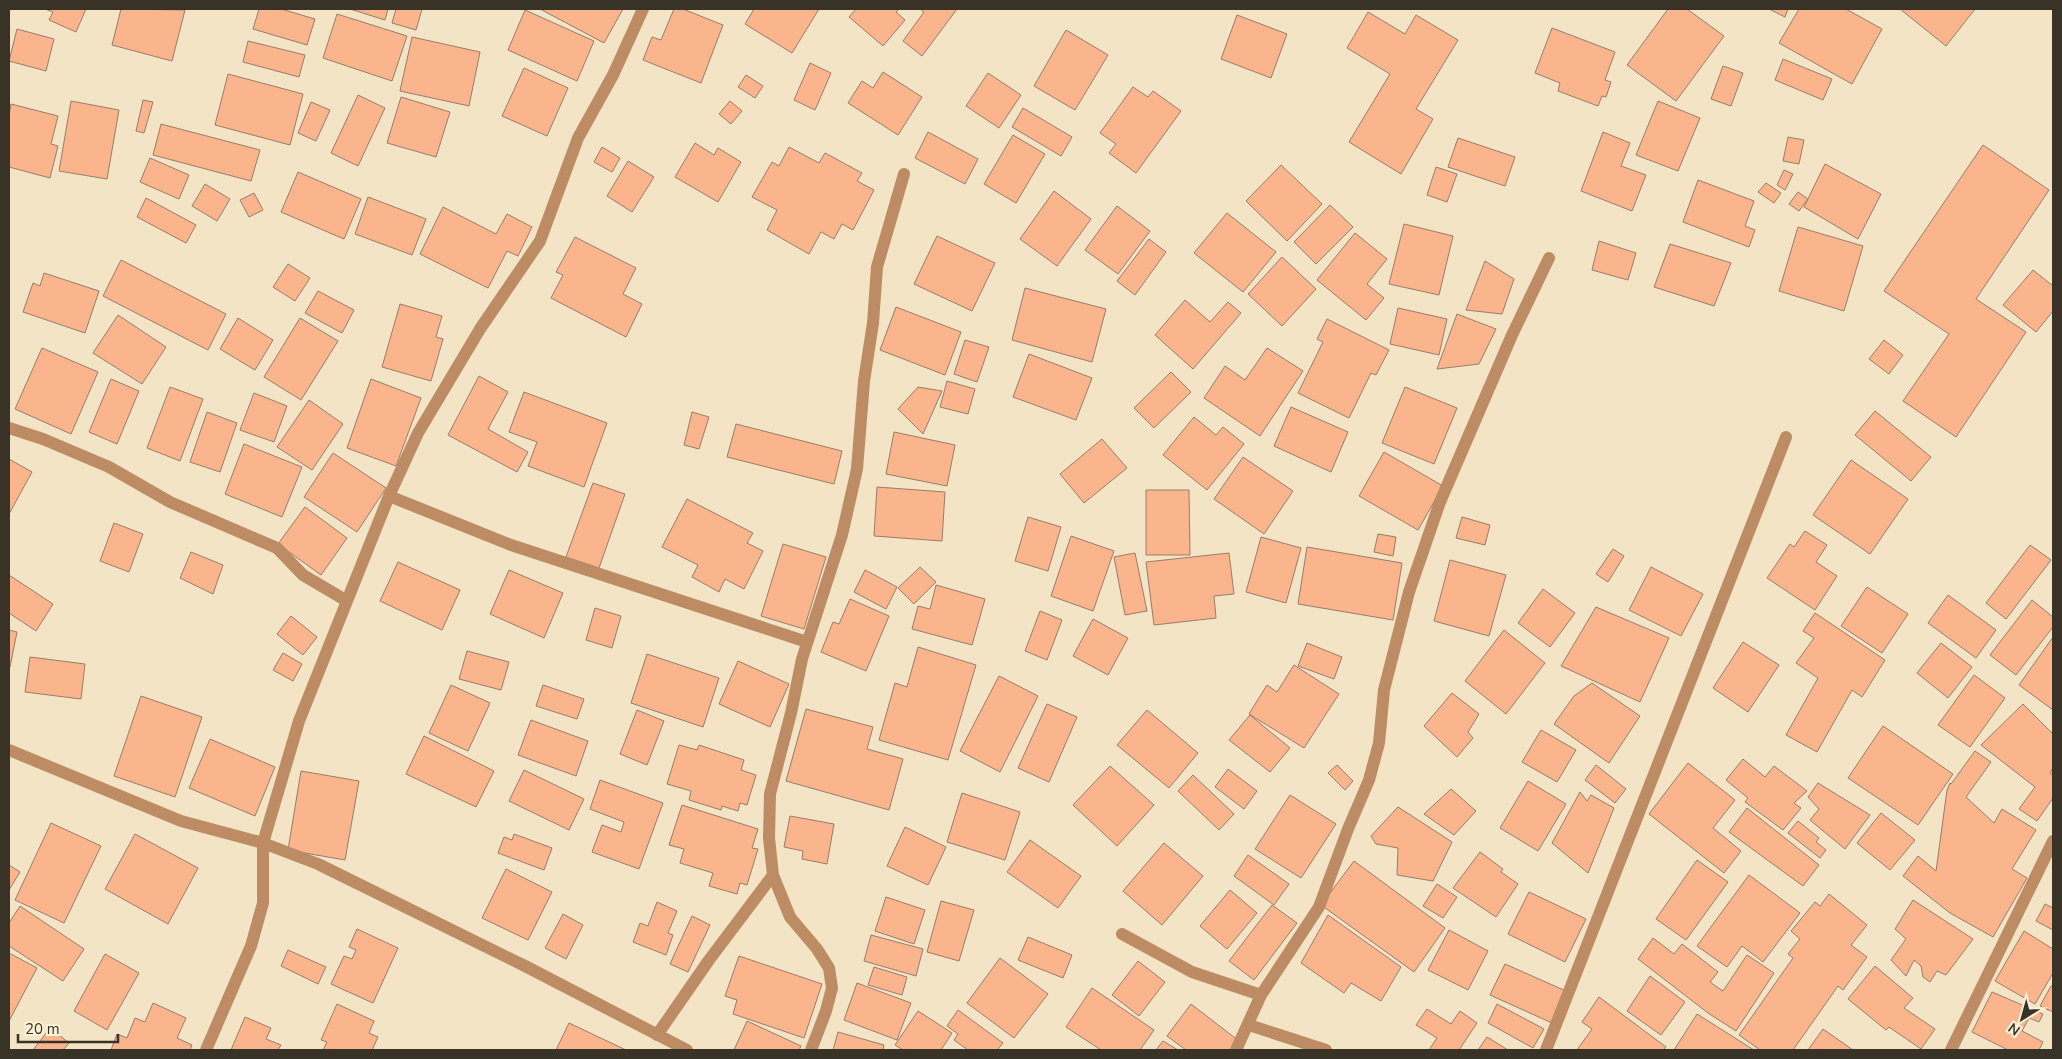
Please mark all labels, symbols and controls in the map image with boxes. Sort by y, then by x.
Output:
north arrow [1997,994,2047,1044]
scale bar [18,1012,118,1044]
text: N [2005,1018,2024,1040]
text: 20 m [25,1019,60,1039]

